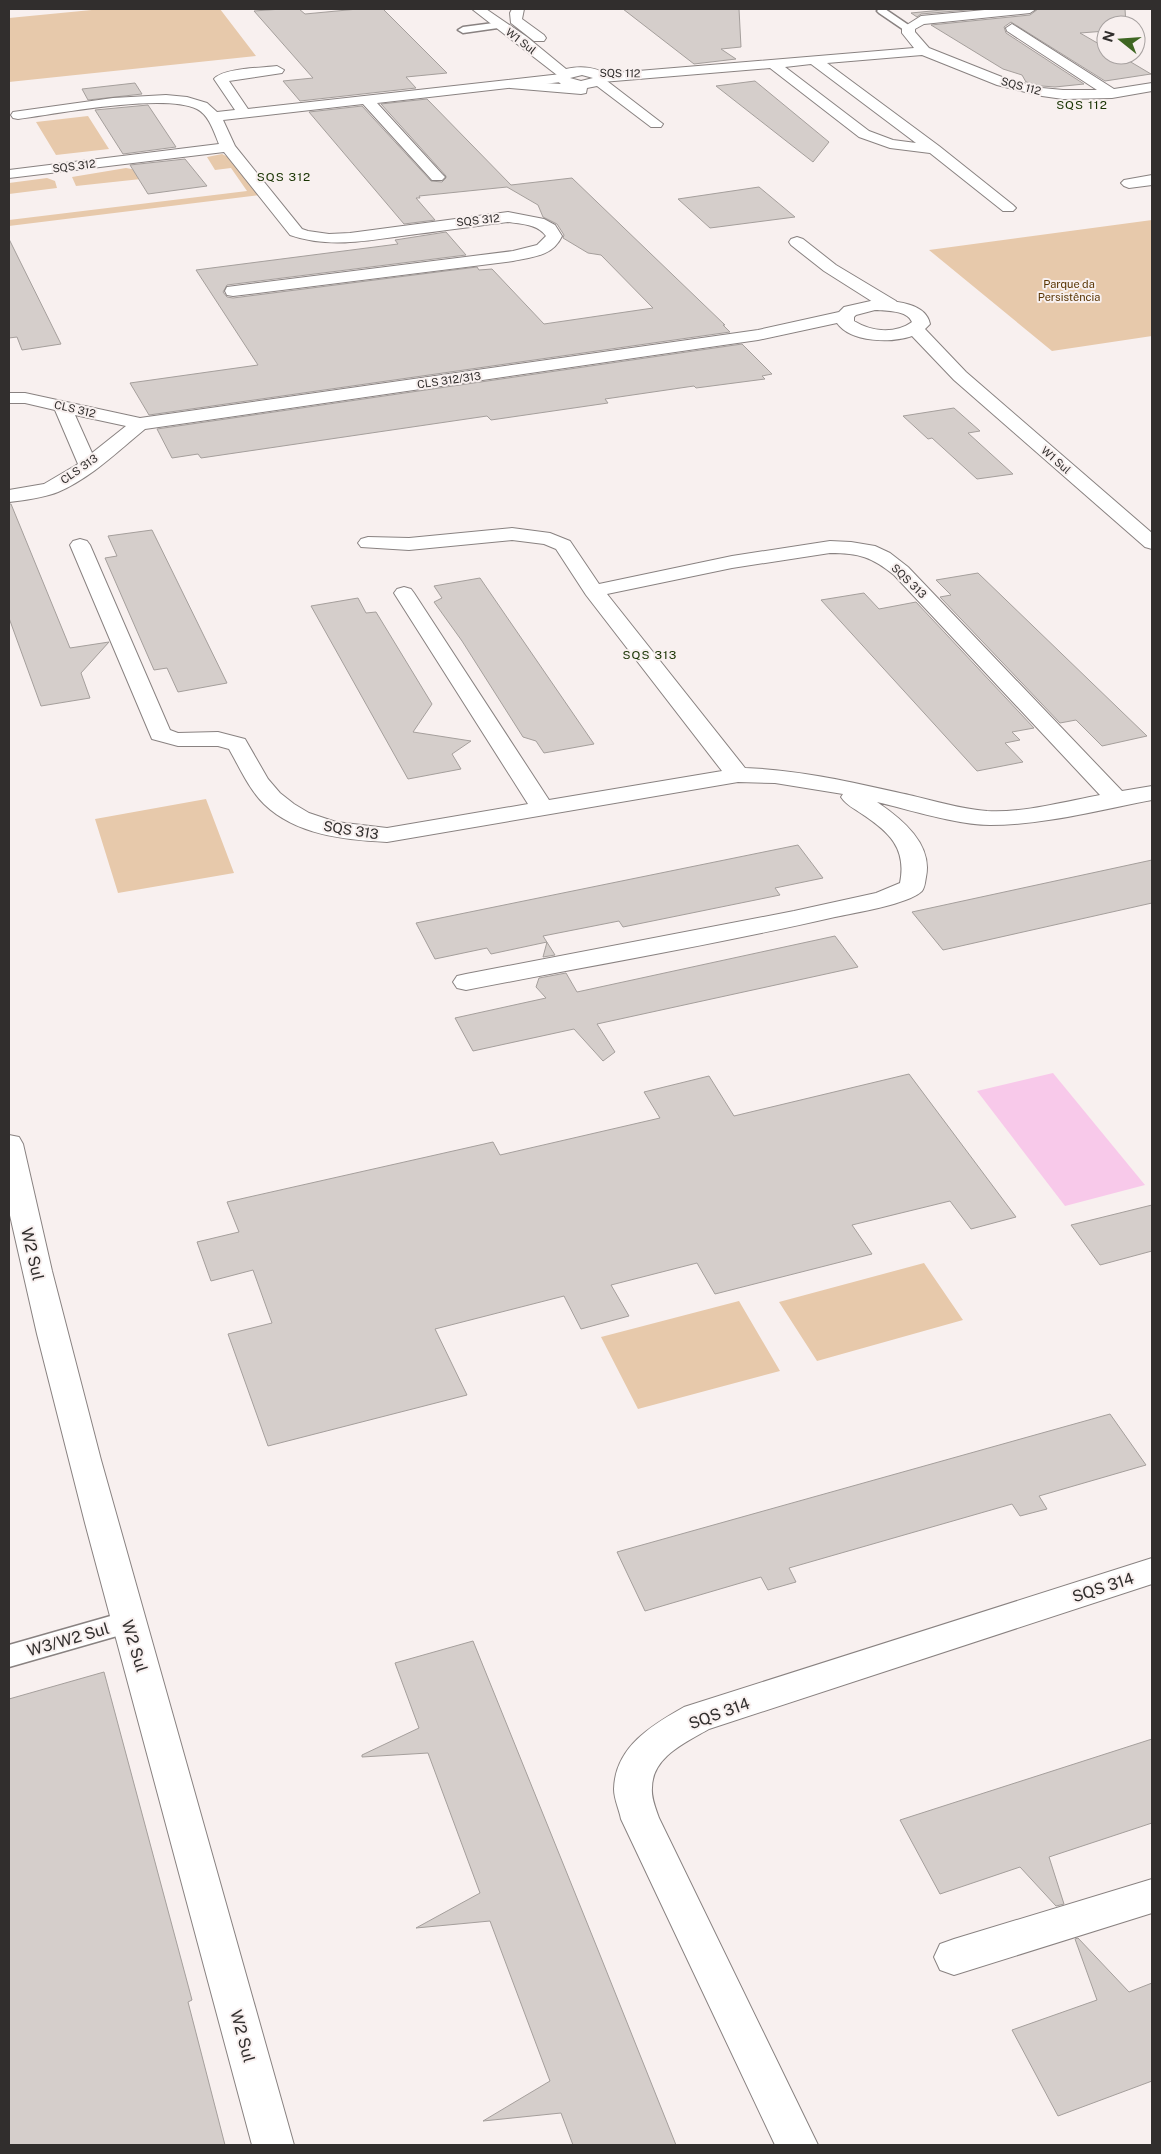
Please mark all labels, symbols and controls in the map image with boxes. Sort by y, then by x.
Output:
north arrow [1096,15,1146,65]
street label: W1 Sul [504,26,538,56]
text: N [1099,29,1118,44]
street label: SQS 112 [599,67,641,79]
street label: SQS 112 [1000,75,1043,97]
district label: SQS 112 [1056,98,1108,112]
street label: SQS 312 [52,157,97,175]
district label: SQS 312 [257,170,311,184]
street label: SQS 312 [456,212,501,228]
park label: Parque da Persistência [1038,278,1100,303]
street label: CLS 312/313 [416,370,482,390]
street label: CLS 312 [53,398,97,420]
street label: W1 Sul [1039,444,1073,476]
street label: CLS 313 [58,452,100,486]
street label: SQS 313 [889,561,929,601]
district label: SQS 313 [623,648,677,662]
street label: SQS 313 [322,818,380,842]
street label: W2 Sul [17,1226,48,1283]
street label: SQS 314 [1070,1569,1136,1606]
street label: W2 Sul [118,1618,151,1675]
street label: W3/W2 Sul [25,1619,112,1660]
street label: SQS 314 [686,1694,752,1733]
street label: W2 Sul [226,2008,259,2065]

